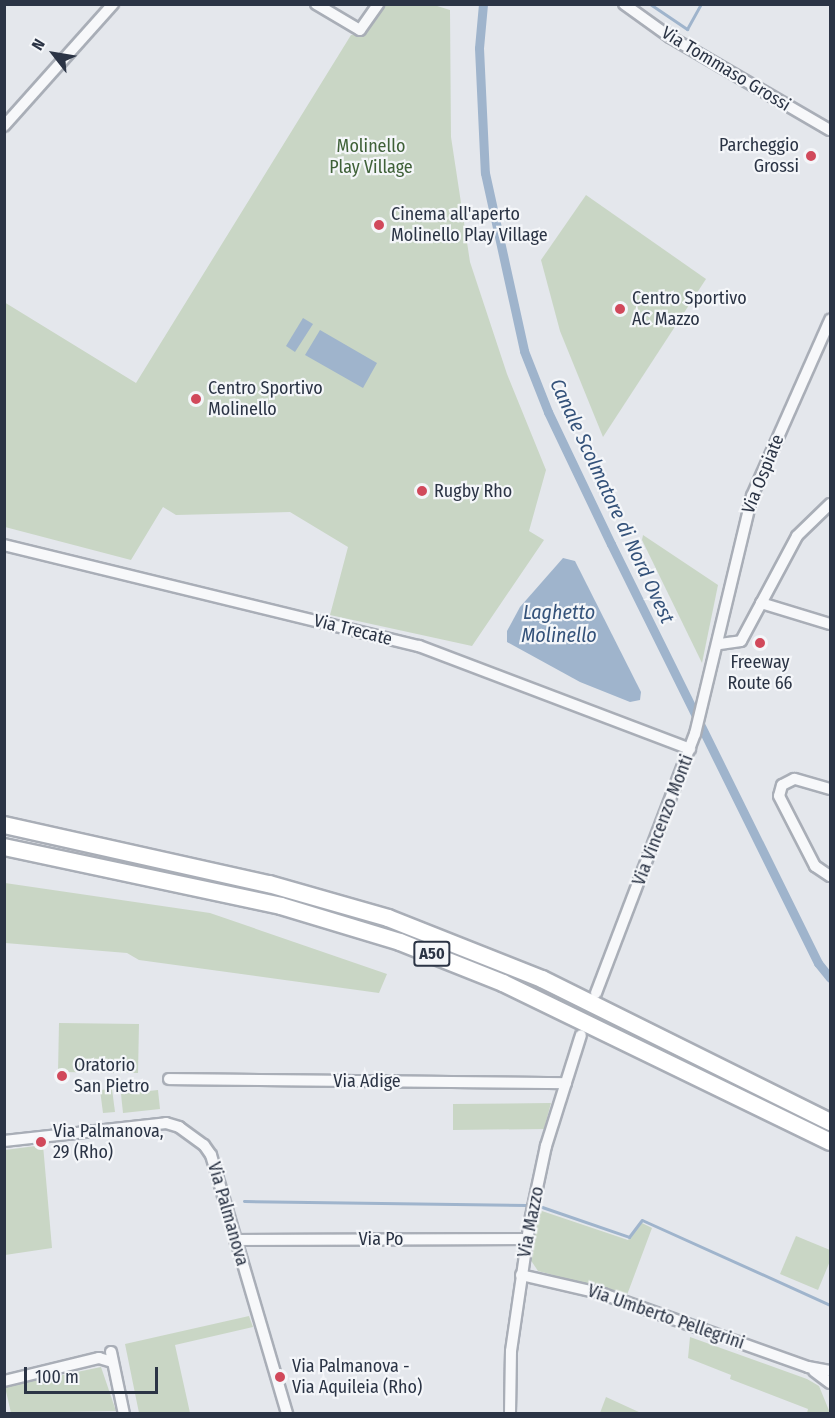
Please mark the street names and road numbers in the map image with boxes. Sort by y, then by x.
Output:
street label: Via Tommaso Grossi [658,22,794,116]
street label: Via Ospiate [737,431,789,517]
street label: Via Trecate [312,610,394,650]
street label: Via Vincenzo Monti [628,751,698,889]
road number: A50 [412,941,452,967]
street label: Via Adige [333,1070,401,1092]
street label: Via Palmanova [203,1160,253,1268]
street label: Via Mazzo [514,1185,548,1259]
street label: Via Po [358,1228,404,1250]
street label: Via Umberto Pellegrini [585,1280,747,1354]

